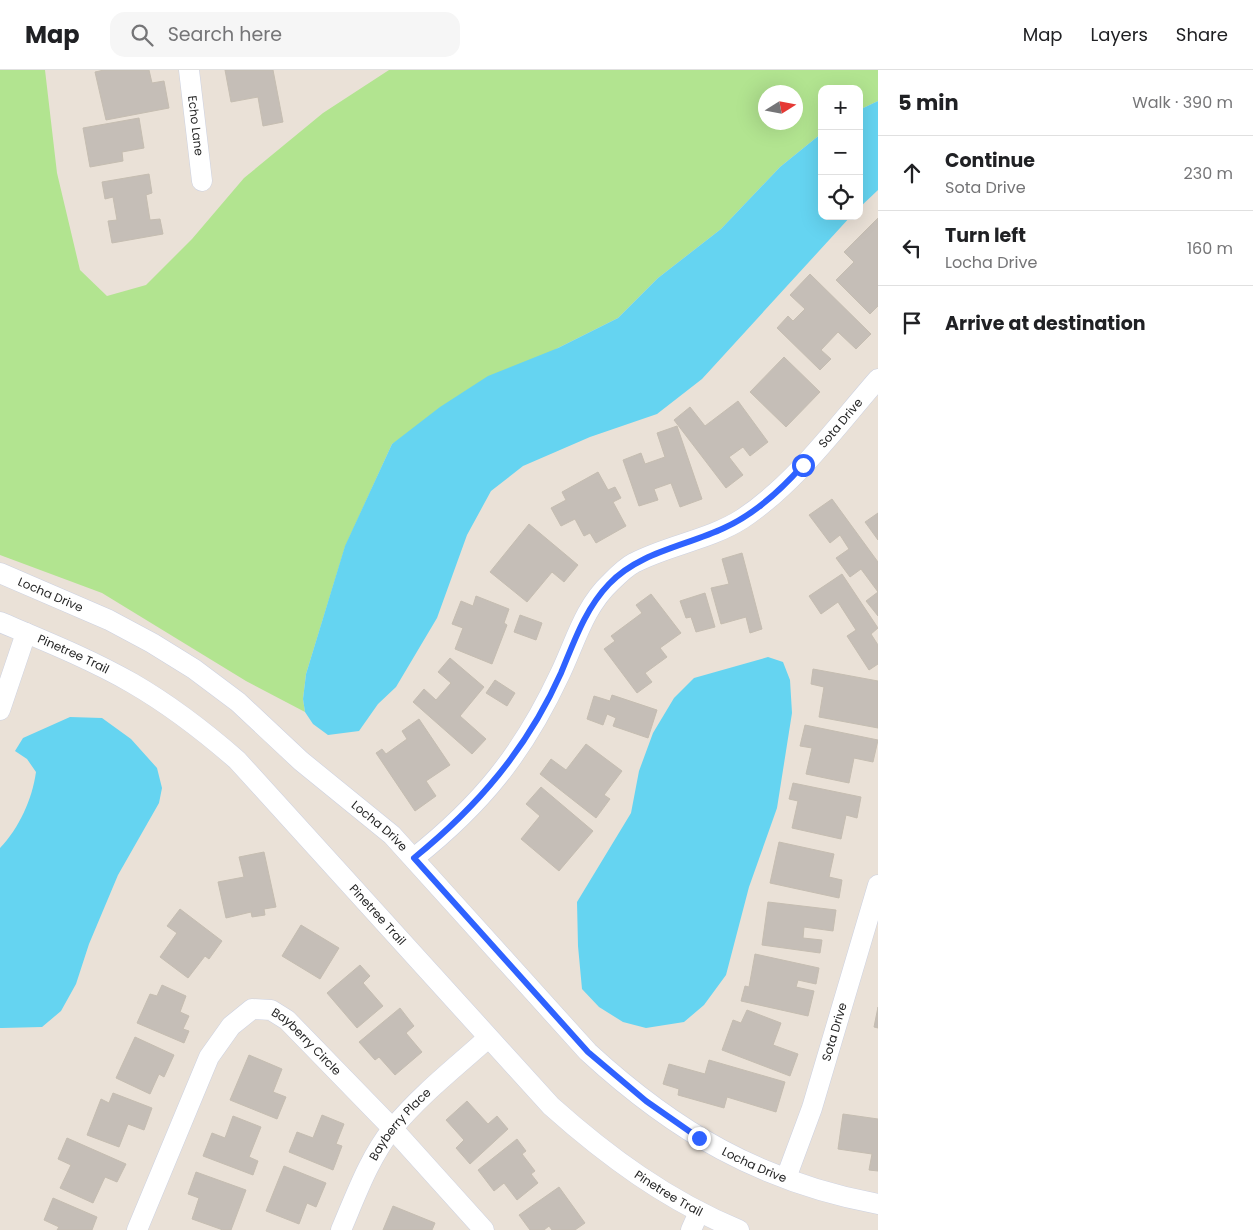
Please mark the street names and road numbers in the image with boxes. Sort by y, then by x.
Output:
street label: Echo Lane [184,95,208,157]
street label: Sota Drive [814,394,866,451]
street label: Locha Drive [16,573,86,616]
street label: Pinetree Trail [35,630,112,677]
street label: Locha Drive [348,796,412,855]
street label: Pinetree Trail [346,880,410,949]
street label: Sota Drive [817,1000,851,1063]
street label: Bayberry Circle [268,1003,345,1079]
street label: Bayberry Place [365,1084,434,1163]
street label: Locha Drive [719,1142,789,1186]
street label: Pinetree Trail [631,1166,706,1220]

